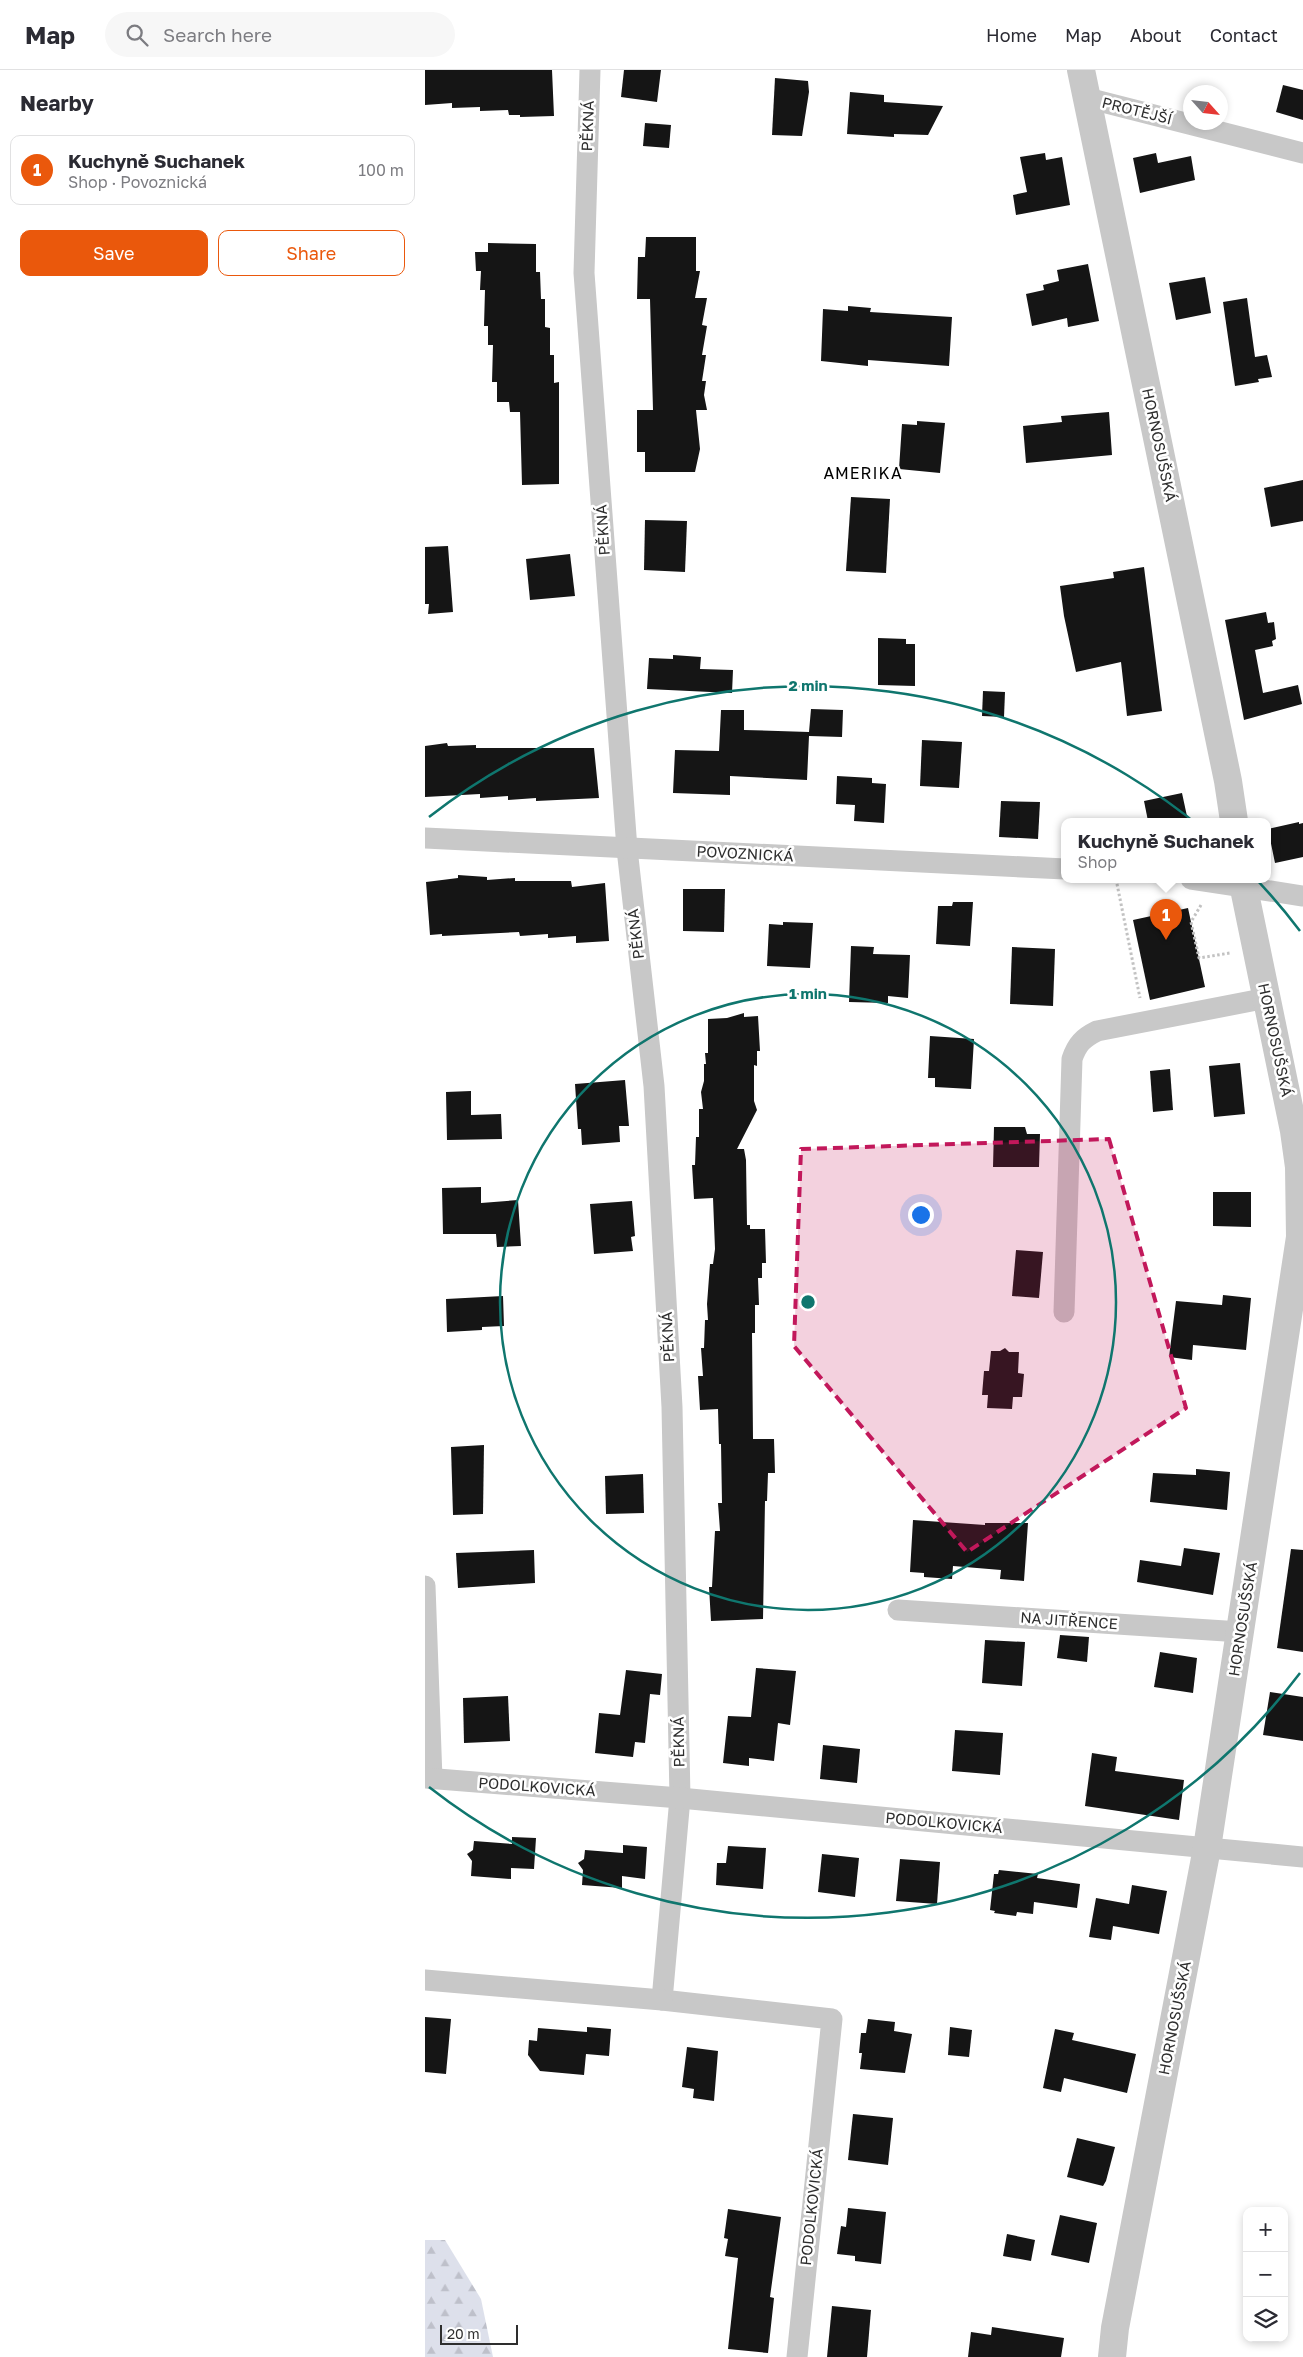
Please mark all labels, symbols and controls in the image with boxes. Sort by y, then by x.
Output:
search box [105,12,455,57]
text: Map [25,20,75,49]
icon: search [123,21,151,49]
text: Search here [163,23,272,46]
text: Home [986,24,1037,46]
text: Map [1065,24,1102,46]
text: About [1130,24,1182,46]
text: Contact [1210,24,1278,46]
north arrow [1183,85,1228,130]
text: Nearby [20,90,94,116]
street label: PROTĚJŠÍ [1100,93,1176,128]
street label: PĚKNÁ [577,100,597,152]
text: Kuchyně Suchanek [68,149,245,172]
text: 1 [33,160,41,180]
text: 100 m [358,160,404,180]
text: Shop · Povoznická [68,172,207,192]
button: Save [20,230,208,276]
button: Share [218,230,405,276]
street label: HORNOSUŠSKÁ [1139,386,1181,503]
district label: AMERIKA [823,463,903,483]
street label: PĚKNÁ [591,504,613,556]
text: 2 min [788,676,828,694]
popup [1061,818,1271,883]
text: Kuchyně Suchanek [1078,829,1254,852]
street label: POVOZNICKÁ [696,841,794,865]
text: Shop [1078,852,1117,872]
pin: 1 [1150,899,1182,940]
street label: PĚKNÁ [623,908,647,960]
street label: HORNOSUŠSKÁ [1255,981,1297,1098]
text: 1 min [789,984,827,1002]
your location [908,1202,934,1228]
centre of rings [799,1293,817,1311]
street label: PĚKNÁ [657,1311,677,1363]
street label: HORNOSUŠSKÁ [1224,1560,1260,1677]
street label: NA JITŘENCE [1020,1608,1118,1632]
street label: PĚKNÁ [669,1716,687,1768]
street label: PODOLKOVICKÁ [478,1773,596,1799]
street label: PODOLKOVICKÁ [885,1808,1003,1836]
street label: HORNOSUŠSKÁ [1154,1959,1194,2076]
street label: PODOLKOVICKÁ [796,2147,826,2266]
map controls [1243,2207,1288,2342]
button: + [1243,2207,1288,2252]
button: − [1243,2252,1288,2297]
button: layers [1243,2297,1288,2342]
scale bar [440,2322,517,2345]
text: 20 m [447,2325,480,2342]

